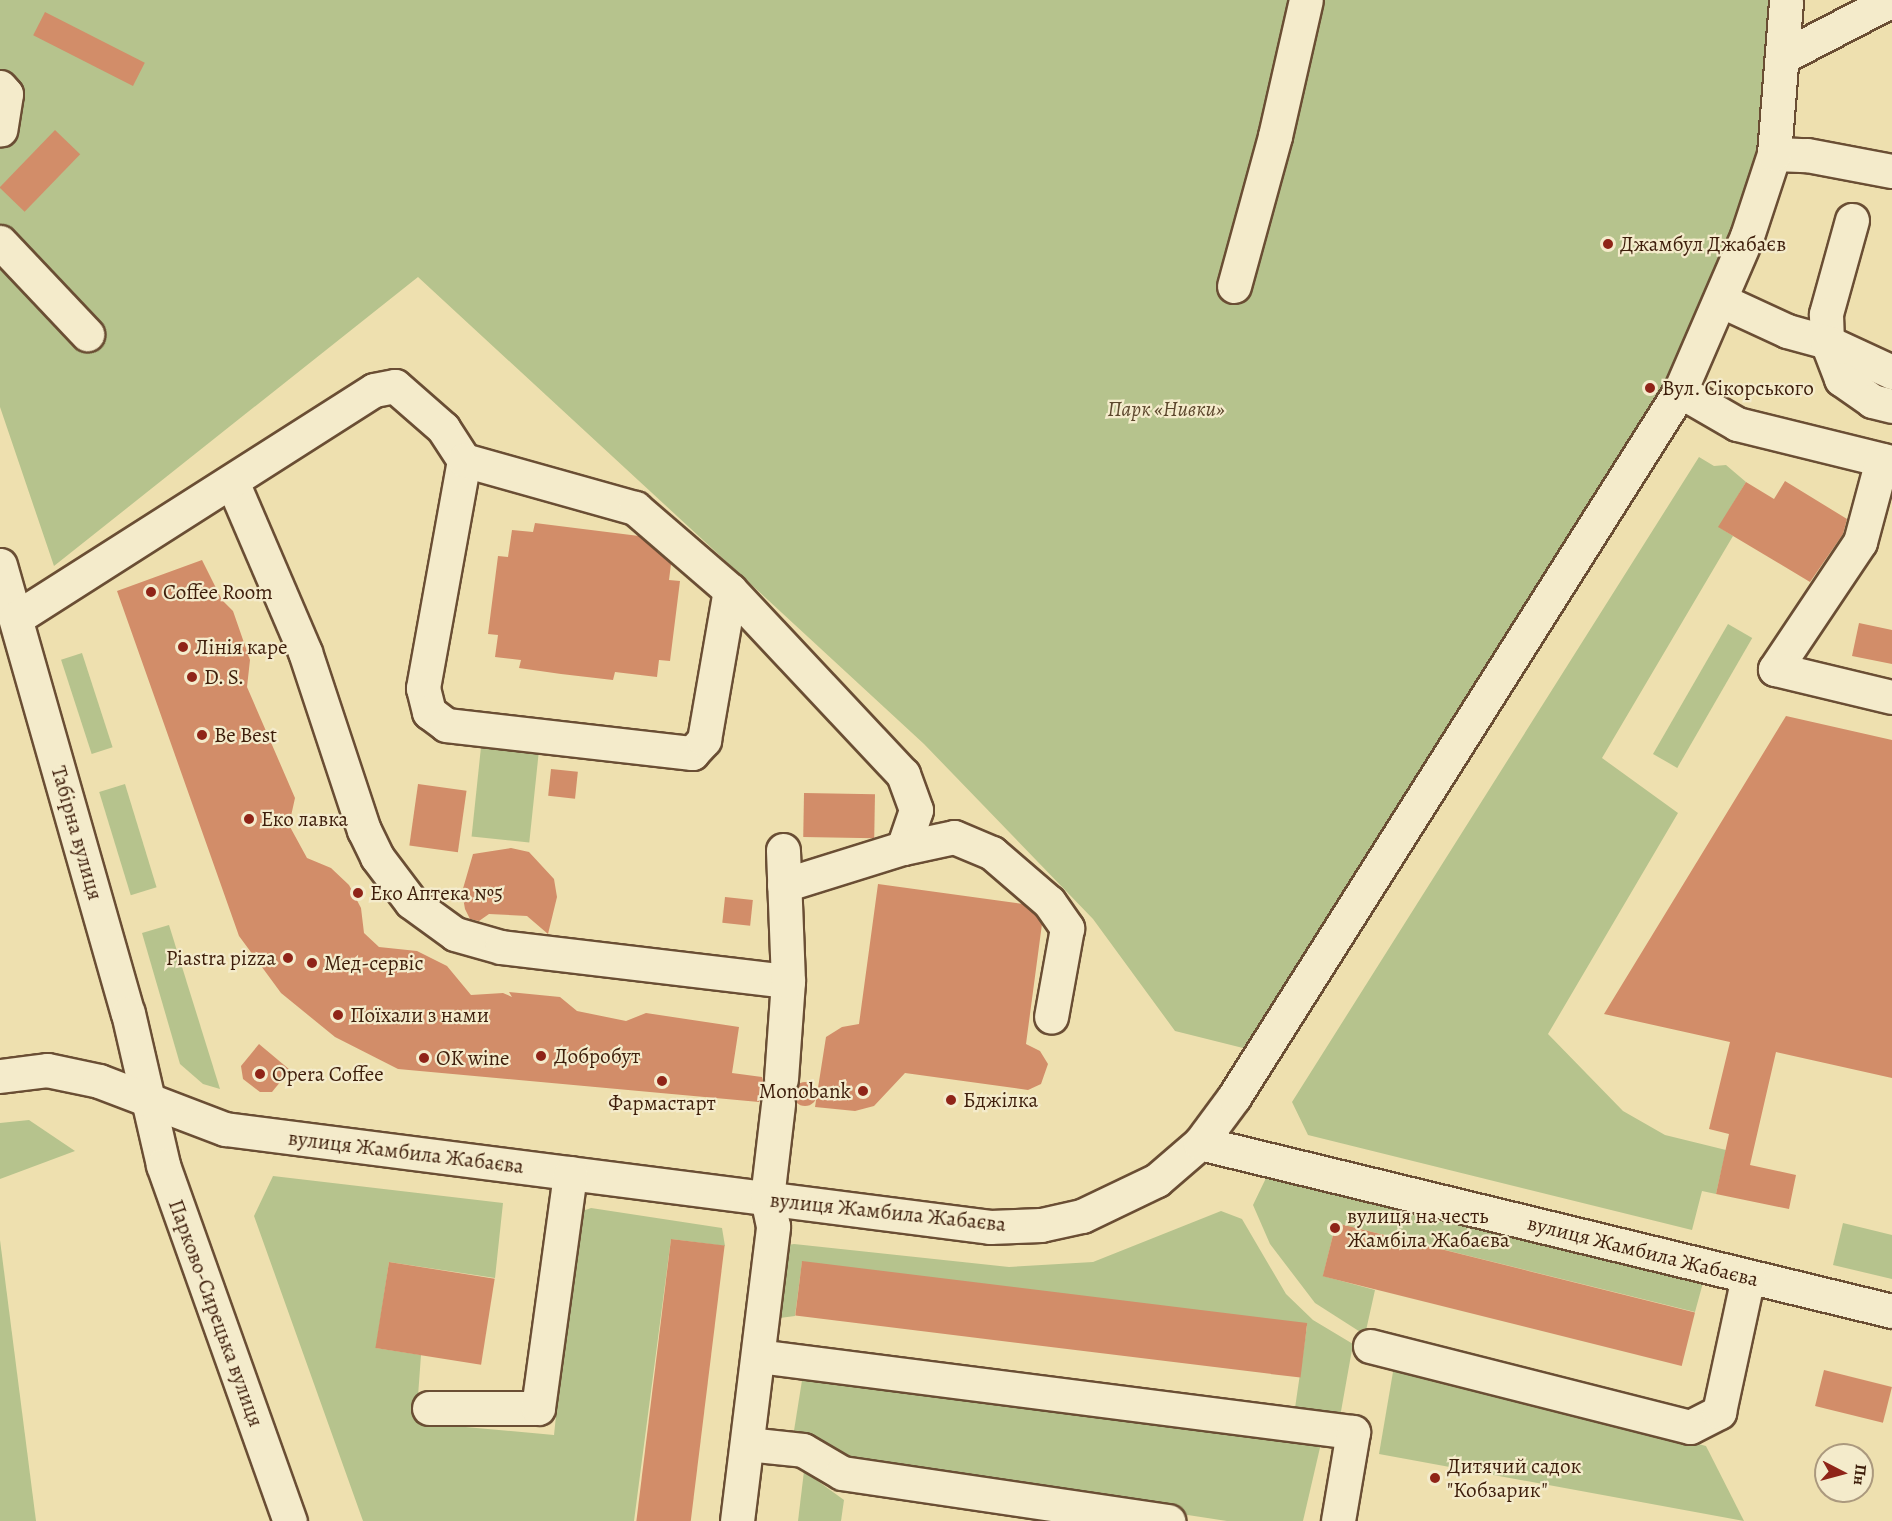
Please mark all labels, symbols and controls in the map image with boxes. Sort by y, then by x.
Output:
place label: Джамбул Джабаєв [1620,231,1786,257]
marker: Джамбул Джабаєв [1601,237,1615,251]
place label: Вул. Сікорського [1662,375,1814,401]
marker: Вул. Сікорського [1643,381,1657,395]
park label: Парк «Нивки» [1107,396,1225,422]
place label: Coffee Room [163,579,273,605]
marker: Coffee Room [144,585,158,599]
place label: Лінія каре [195,634,288,660]
marker: Лінія каре [176,640,190,654]
place label: D. S. [204,664,245,690]
marker: D. S. [185,670,199,684]
place label: Be Best [214,722,277,748]
marker: Be Best [195,728,209,742]
street label: Табірна вулиця [46,763,108,903]
place label: Еко лавка [261,806,348,832]
marker: Еко лавка [242,812,256,826]
place label: Еко Аптека №5 [370,880,503,906]
marker: Еко Аптека №5 [351,886,365,900]
place label: Piastra pizza [166,945,276,971]
place label: Мед-сервіс [324,950,424,976]
marker: Piastra pizza [281,951,295,965]
marker: Мед-сервіс [305,956,319,970]
place label: Поїхали з нами [350,1002,489,1028]
marker: Поїхали з нами [331,1008,345,1022]
place label: Добробут [554,1043,640,1069]
place label: OK wine [436,1045,510,1071]
marker: Добробут [532,1047,550,1065]
marker: OK wine [417,1051,431,1065]
place label: Opera Coffee [272,1061,384,1087]
marker: Opera Coffee [253,1067,267,1081]
marker: Фармастарт [655,1074,669,1088]
place label: Monobank [759,1078,851,1104]
marker: Monobank [856,1084,870,1098]
place label: Бджілка [963,1087,1038,1113]
place label: Фармастарт [608,1090,716,1116]
marker: Бджілка [944,1093,958,1107]
street label: вулиця Жамбила Жабаєва [287,1125,525,1179]
street label: вулиця Жамбила Жабаєва [769,1187,1007,1237]
street label: Парково-Сирецька вулиця [163,1196,269,1430]
place label: вулиця на честь Жамбіла Жабаєва [1347,1203,1510,1253]
street label: вулиця Жамбила Жабаєва [1525,1210,1761,1292]
marker: вулиця на честь Жамбіла Жабаєва [1328,1221,1342,1235]
north arrow [1814,1443,1874,1503]
place label: Дитячий садок "Кобзарик" [1447,1453,1581,1503]
text: Пн [1848,1463,1872,1486]
marker: Дитячий садок "Кобзарик" [1428,1471,1442,1485]

